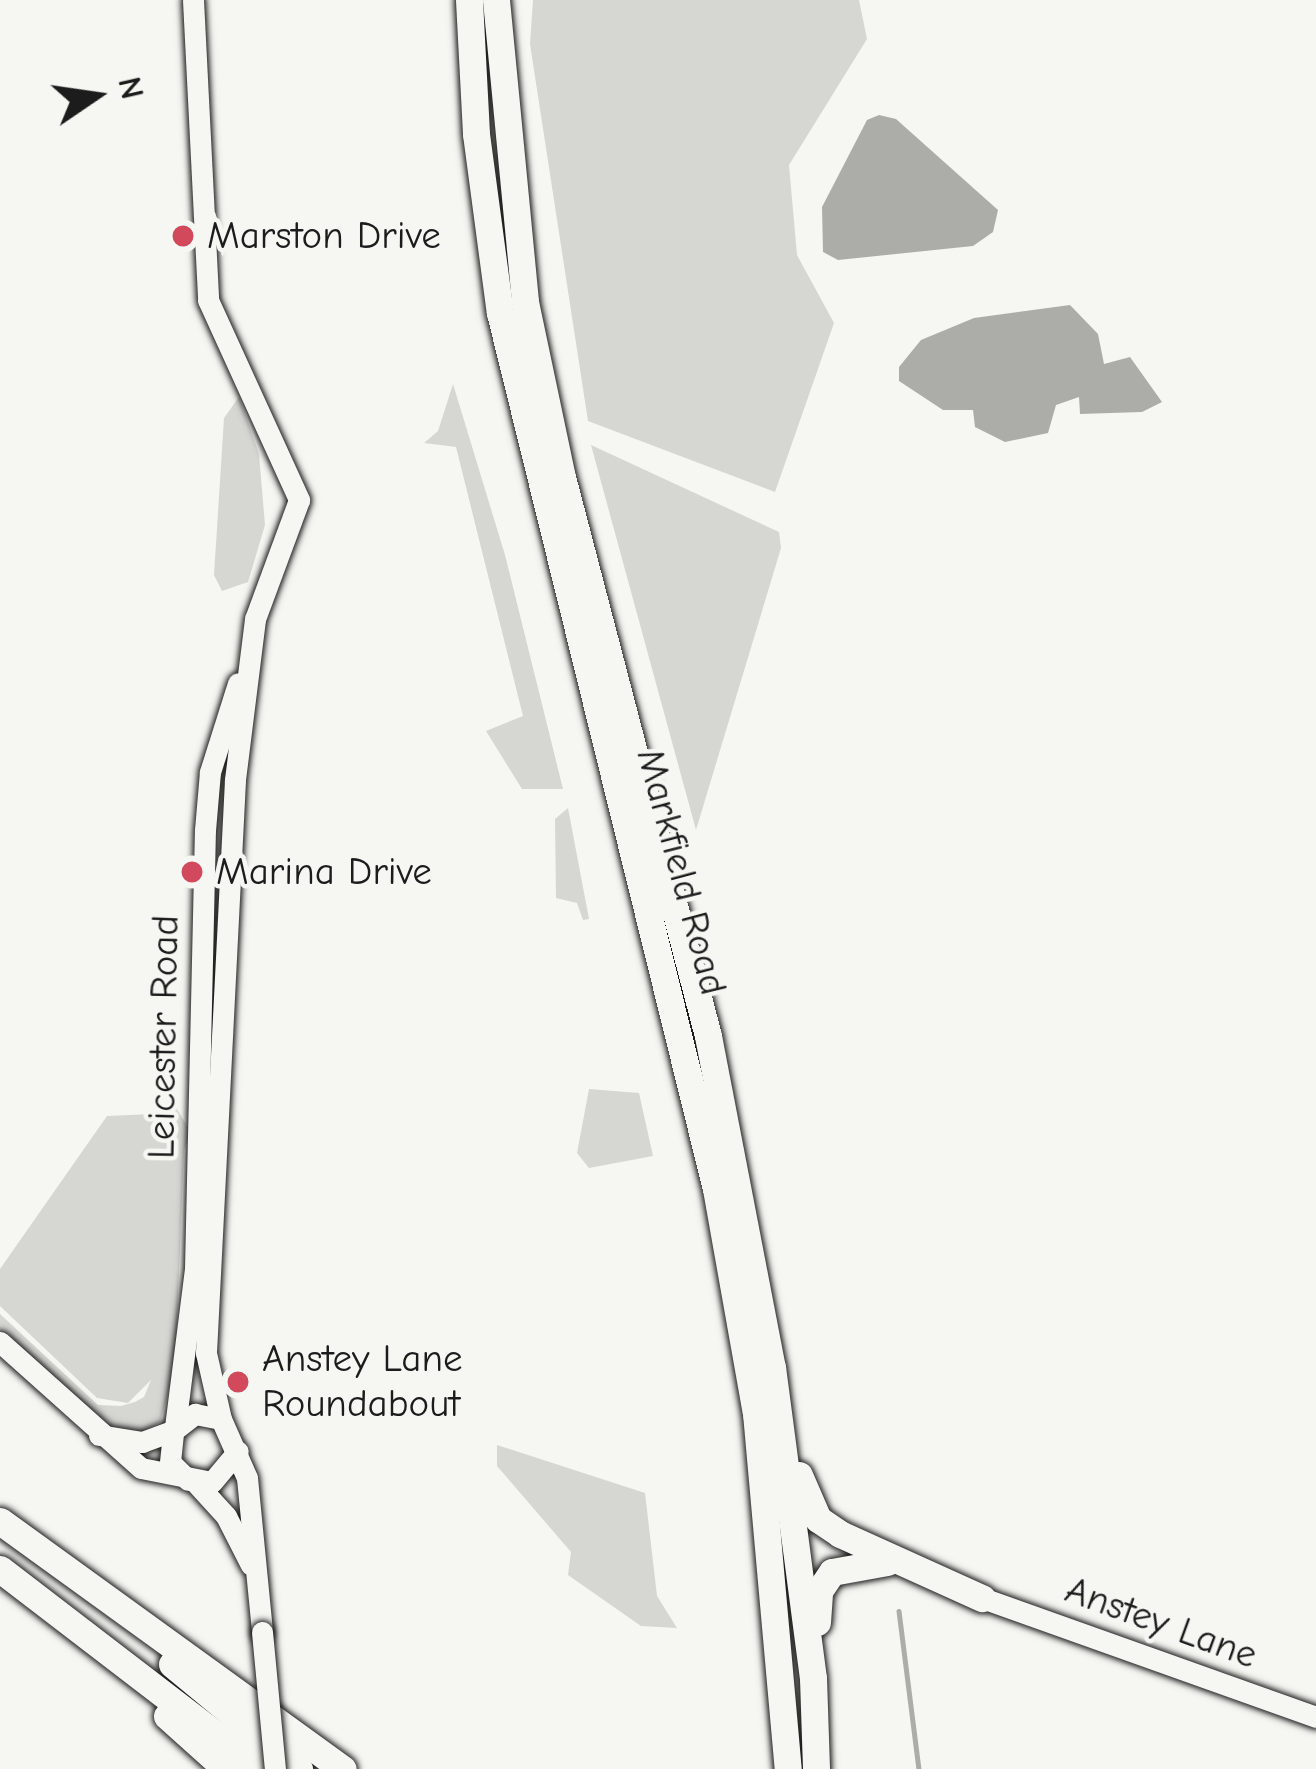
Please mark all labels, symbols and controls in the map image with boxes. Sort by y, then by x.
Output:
north arrow [36,36,156,156]
text: N [110,73,152,103]
place label: Marston Drive [207,213,441,259]
marker: Marston Drive [170,223,196,249]
street label: Markfield Road [626,744,736,1000]
place label: Marina Drive [216,849,432,895]
marker: Marina Drive [179,859,205,885]
street label: Leicester Road [138,915,190,1159]
place label: Anstey Lane Roundabout [262,1337,463,1428]
marker: Anstey Lane Roundabout [225,1369,251,1395]
street label: Anstey Lane [1059,1567,1263,1679]

